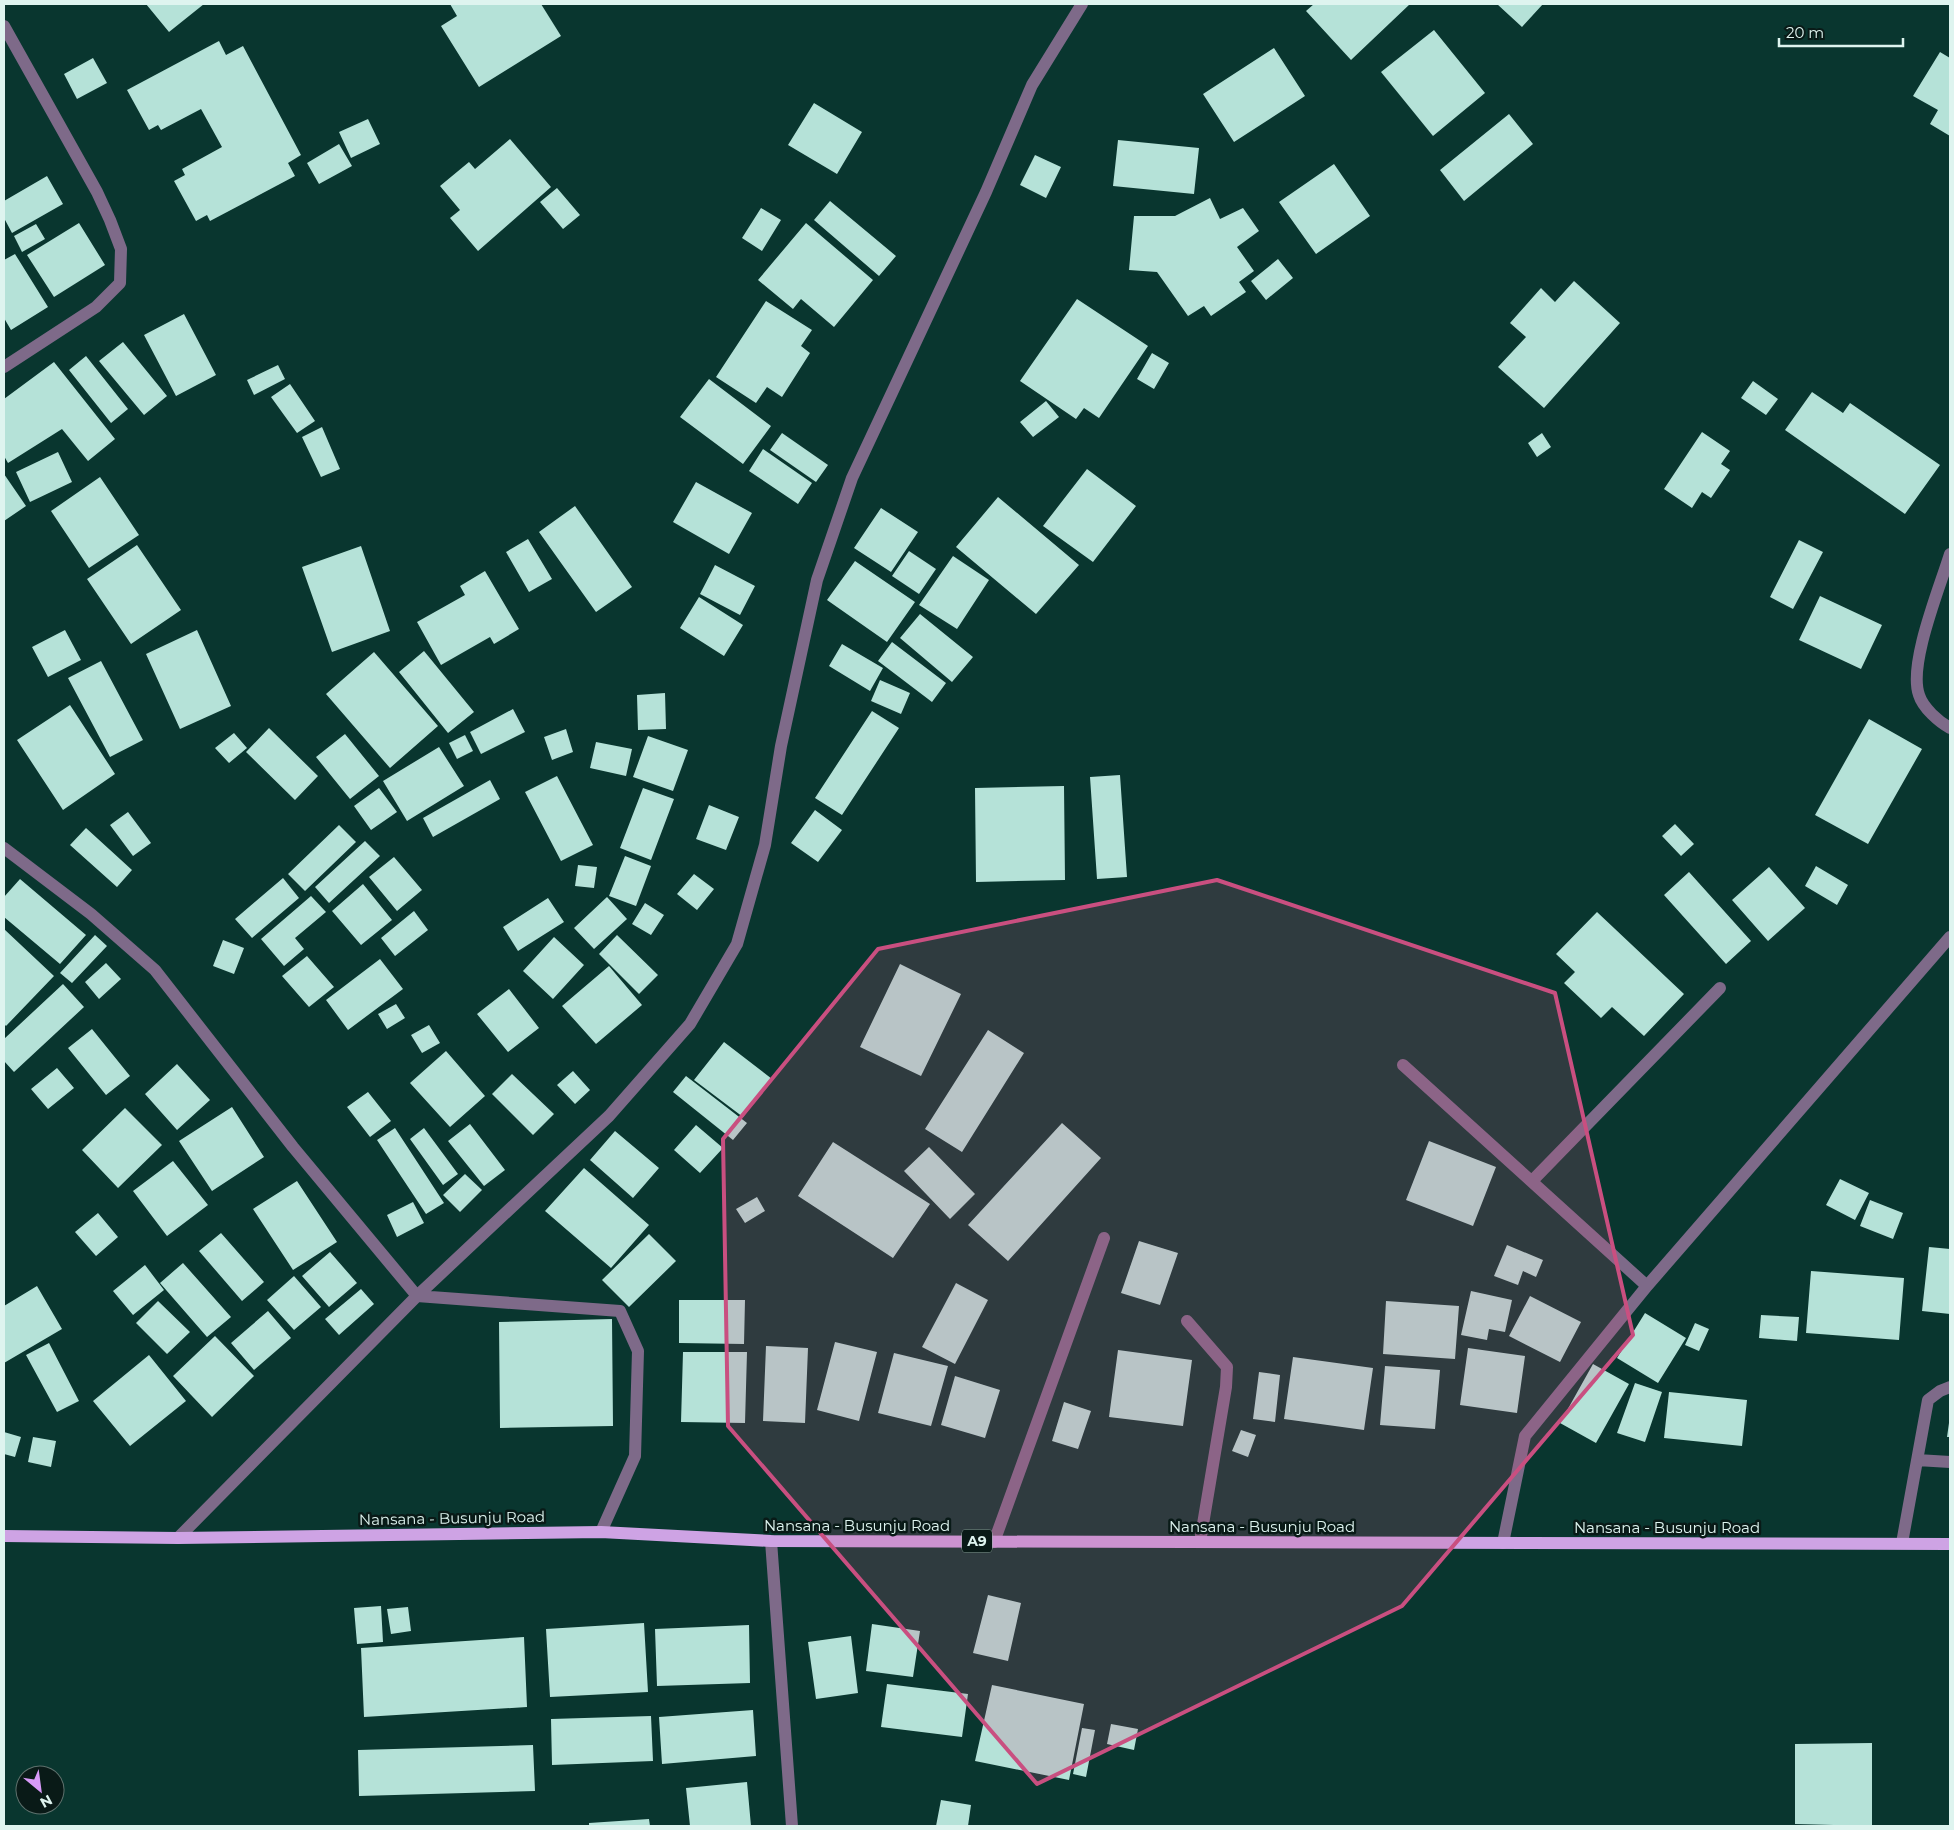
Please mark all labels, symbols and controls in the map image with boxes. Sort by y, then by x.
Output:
scale bar [1779,15,1903,47]
text: 20 m [1786,23,1824,42]
street label: Nansana - Busunju Road [359,1507,545,1529]
street label: Nansana - Busunju Road [764,1516,950,1535]
street label: Nansana - Busunju Road [1169,1517,1355,1536]
street label: Nansana - Busunju Road [1574,1518,1760,1537]
road number: A9 [962,1530,992,1552]
north arrow [15,1765,65,1815]
text: N [37,1791,56,1812]

